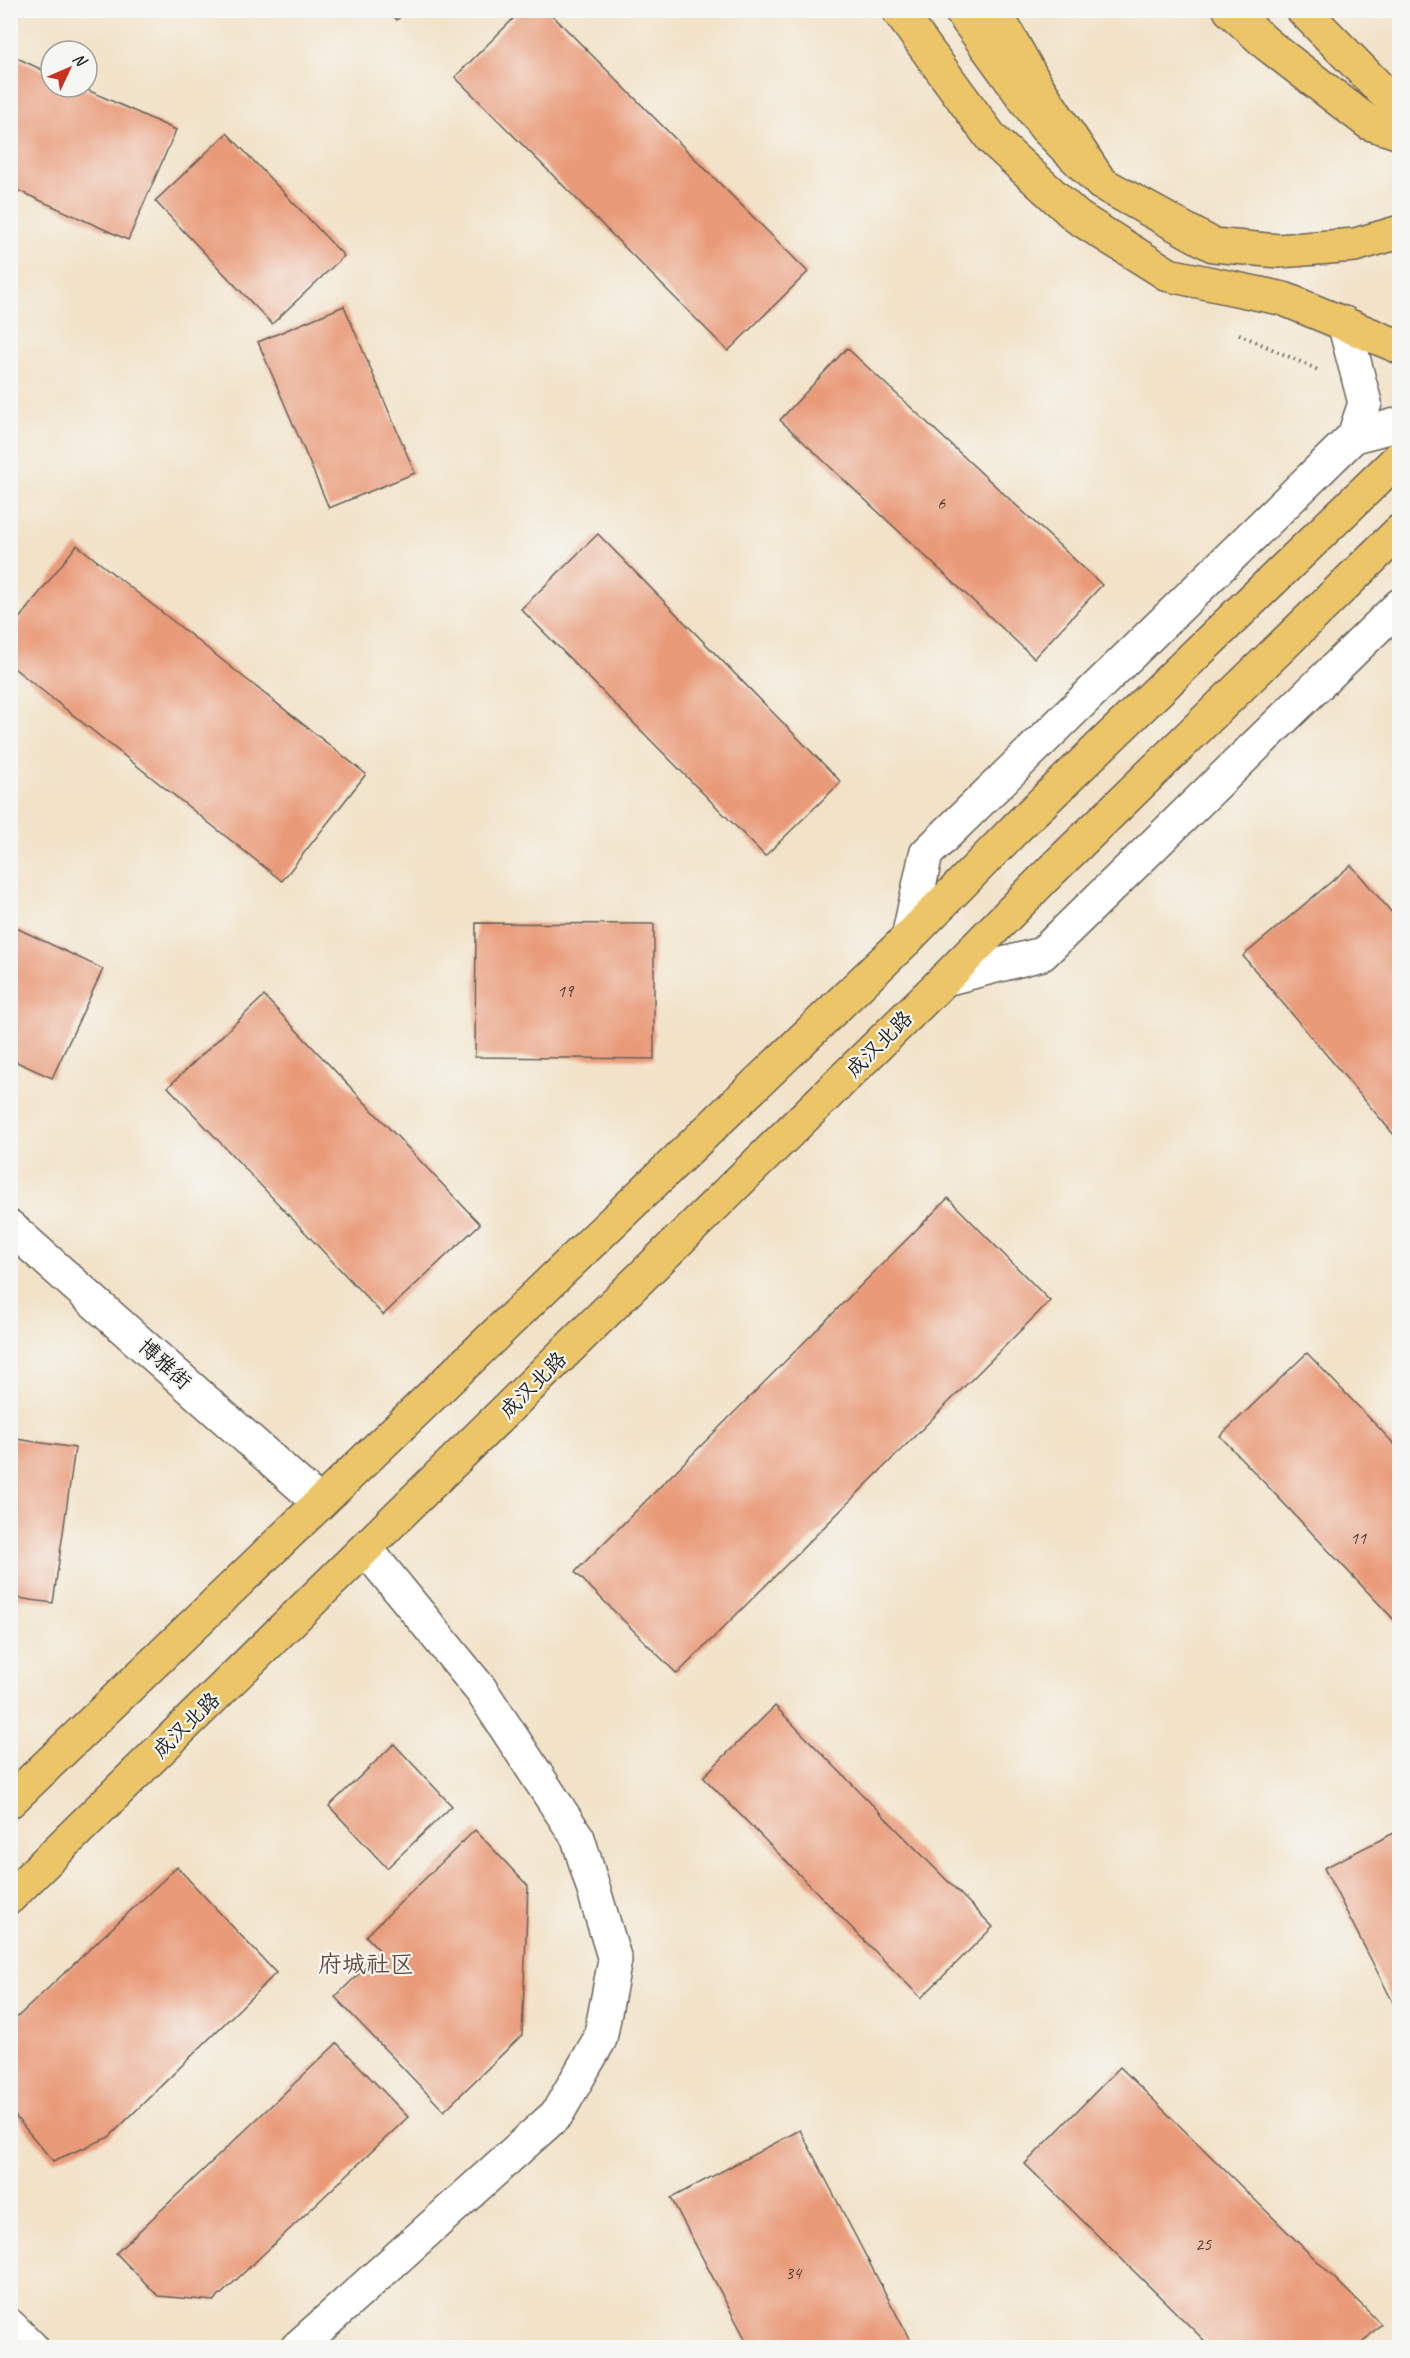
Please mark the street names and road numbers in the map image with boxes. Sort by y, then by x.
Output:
street label: 成汉北路 [840,1005,918,1083]
street label: 博雅街 [133,1333,197,1395]
street label: 成汉北路 [494,1346,572,1424]
street label: 成汉北路 [147,1686,225,1764]

